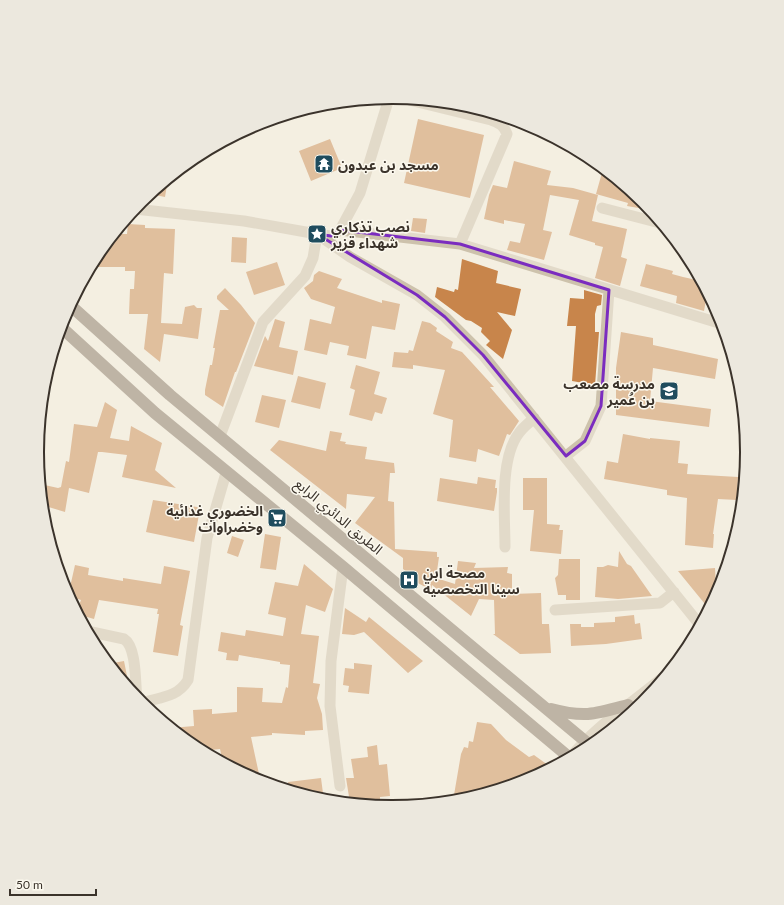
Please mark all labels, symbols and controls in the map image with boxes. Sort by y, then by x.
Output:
temple icon: مسجد بن عبدون [313,153,335,175]
place label: مسجد بن عبدون [338,156,439,173]
place label: نصب تذكاري شهداء قزير [330,218,410,252]
place icon: نصب تذكاري شهداء قزير [306,223,328,245]
place label: مدرسة مصعب بن عُمير [563,375,655,409]
school or university icon: مدرسة مصعب بن عُمير [658,380,680,402]
street label: الطريق الدائري الرابع [290,474,386,560]
place label: الخضوري غذائية وخضراوات [166,502,263,536]
supermarket icon: الخضوري غذائية وخضراوات [266,507,288,529]
place label: مصحة ابن سينا التخصصية [423,564,520,597]
hospital icon: مصحة ابن سينا التخصصية [398,569,420,591]
scale bar [10,871,96,897]
text: 50 m [16,877,43,892]

